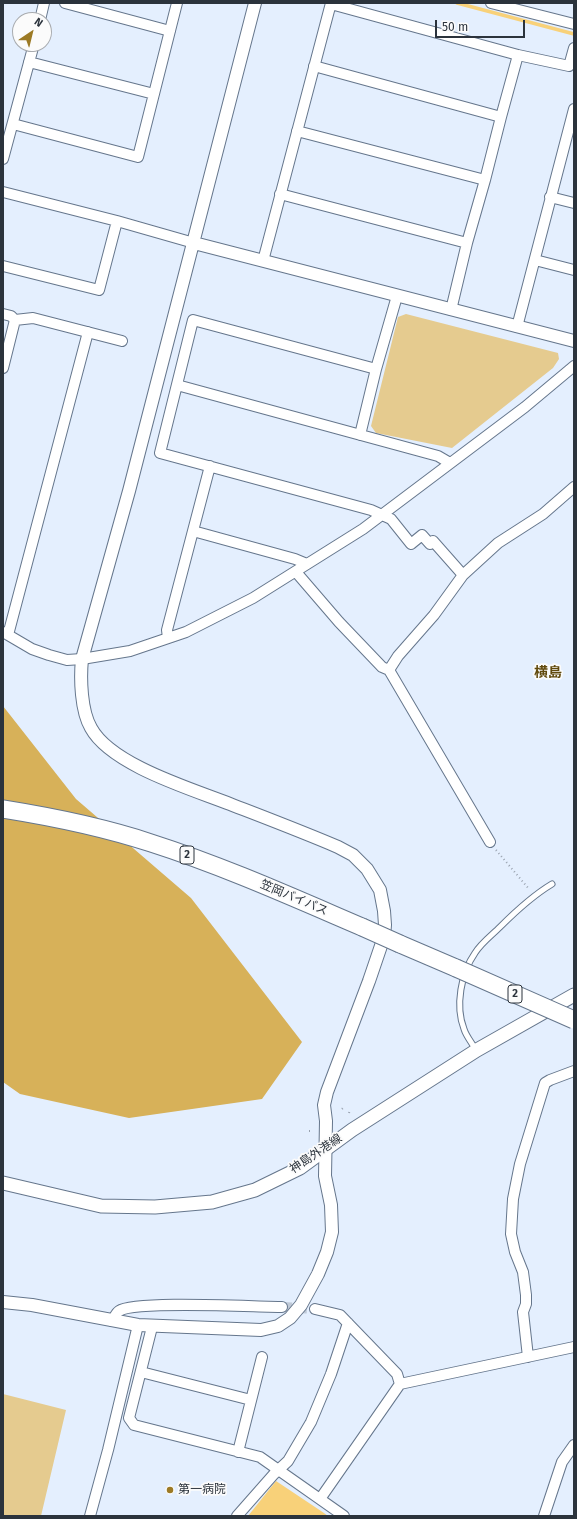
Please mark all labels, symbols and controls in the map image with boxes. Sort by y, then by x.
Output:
north arrow [12,12,52,52]
scale bar [437,12,527,38]
text: N [32,15,45,30]
text: 50 m [442,20,468,34]
district label: 横島 [534,665,562,681]
road number: 2 [180,846,194,864]
street label: 笠岡バイパス [258,877,330,919]
road number: 2 [508,985,522,1003]
street label: 神島外港線 [287,1131,345,1177]
place label: 第一病院 [178,1483,226,1497]
marker: 第一病院 [165,1485,175,1495]

